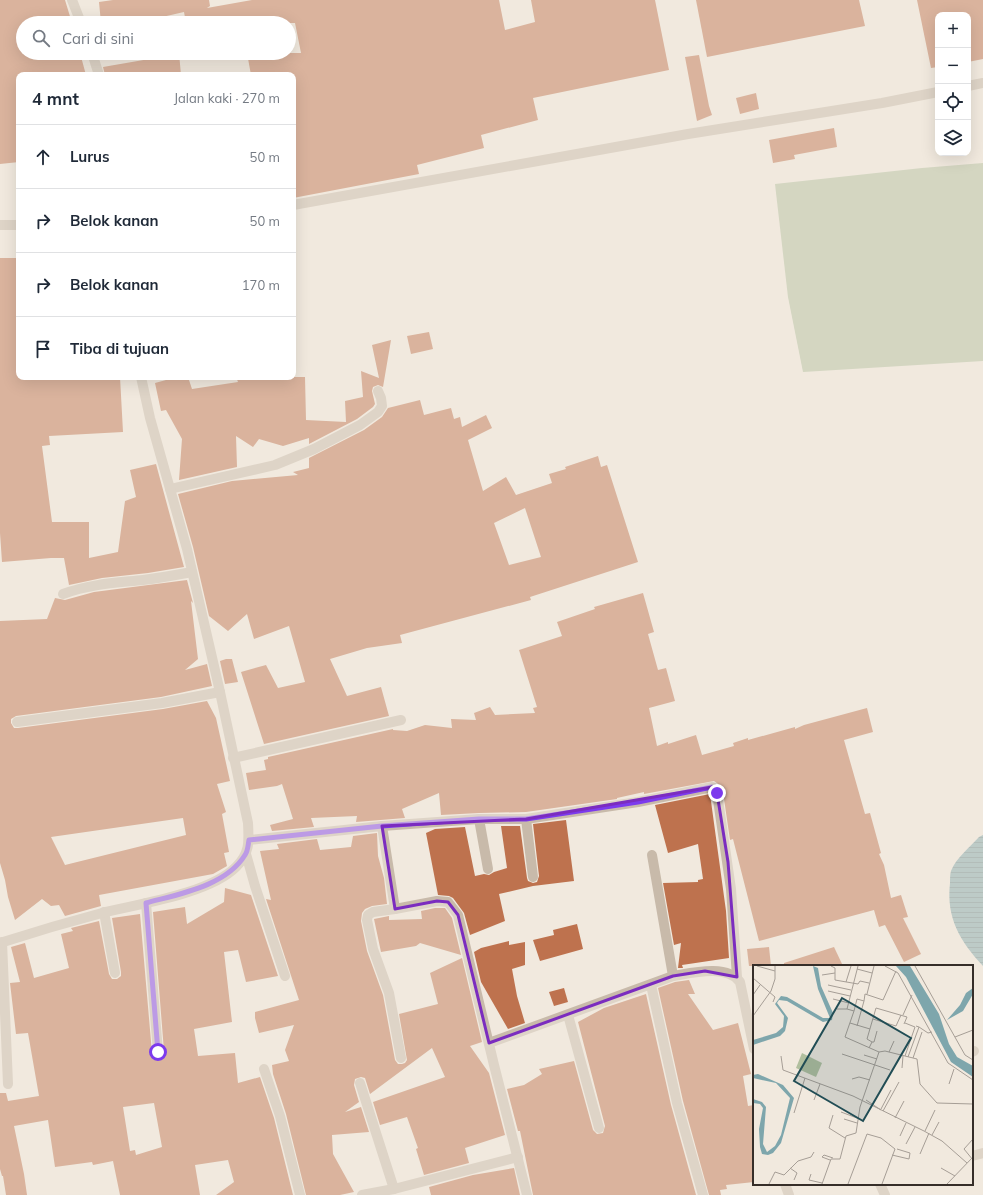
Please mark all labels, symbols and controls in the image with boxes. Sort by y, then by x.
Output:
map controls [935,12,971,156]
button: + [935,12,971,48]
search box [16,16,296,60]
icon: search [30,27,52,49]
text: Cari di sini [62,29,134,48]
button: − [935,48,971,84]
button: locate [935,84,971,120]
text: 4 mnt [32,88,79,109]
text: Jalan kaki · 270 m [174,90,280,106]
button: layers [935,120,971,156]
icon: ahead [32,146,54,168]
text: Lurus [70,147,110,166]
text: 50 m [250,149,280,165]
icon: right [32,210,54,232]
text: Belok kanan [70,211,159,230]
text: 50 m [250,213,280,229]
icon: right [32,274,54,296]
text: Belok kanan [70,275,159,294]
text: 170 m [242,277,280,293]
icon: arrive [32,338,54,360]
text: Tiba di tujuan [70,339,169,358]
route end [708,784,726,802]
inset map [753,965,973,1185]
route start [149,1043,167,1061]

